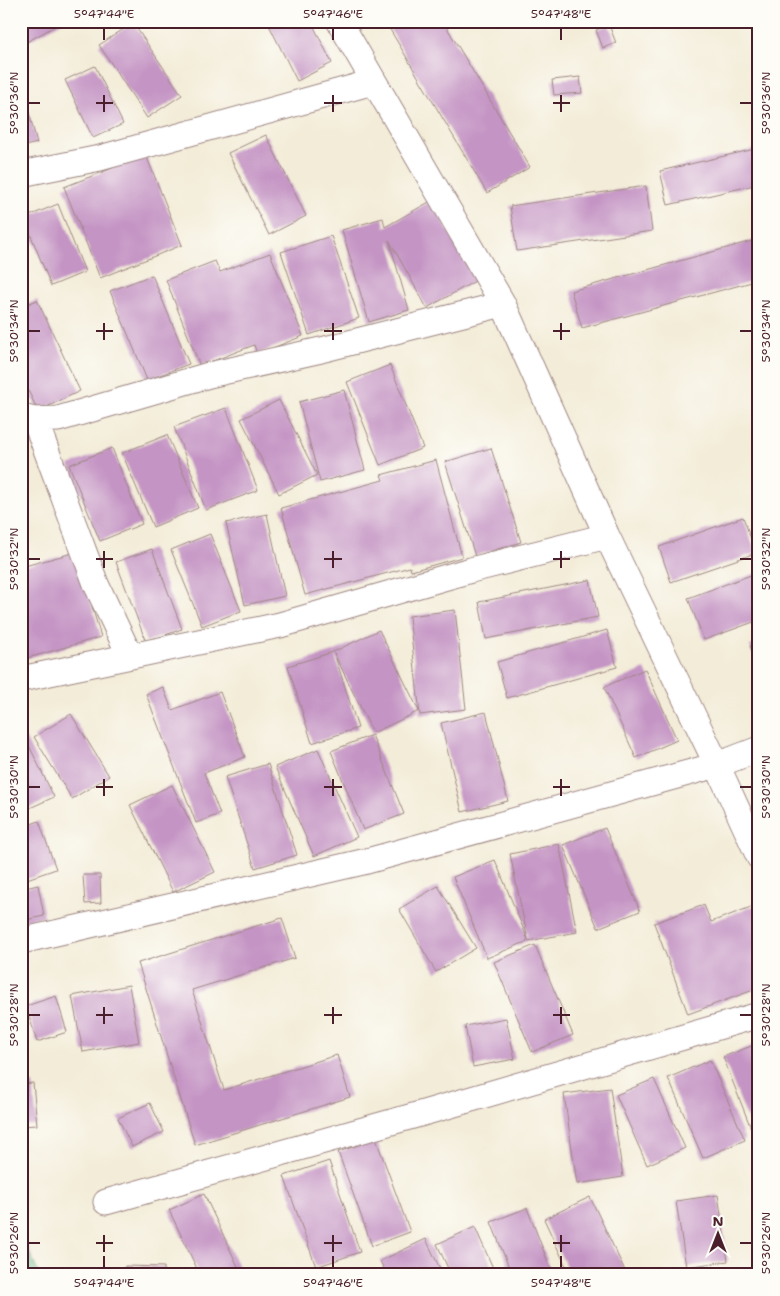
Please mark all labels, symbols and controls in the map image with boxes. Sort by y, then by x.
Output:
text: 5°47'44"E [74,6,134,22]
text: 5°47'46"E [303,6,363,22]
text: 5°47'48"E [531,6,591,22]
text: 5°30'36"N [6,72,22,134]
text: 5°30'36"N [758,72,774,134]
text: 5°30'34"N [6,299,22,363]
text: 5°30'34"N [758,299,774,363]
text: 5°30'32"N [6,528,22,590]
text: 5°30'32"N [758,528,774,590]
text: 5°30'30"N [6,755,22,819]
text: 5°30'30"N [758,755,774,819]
text: 5°30'28"N [6,983,22,1047]
text: 5°30'28"N [758,983,774,1047]
north arrow [692,1208,742,1258]
text: 5°30'26"N [6,1212,22,1274]
text: N [712,1212,724,1230]
text: 5°30'26"N [758,1212,774,1274]
text: 5°47'44"E [74,1275,134,1291]
text: 5°47'46"E [303,1275,363,1291]
text: 5°47'48"E [531,1275,591,1291]

